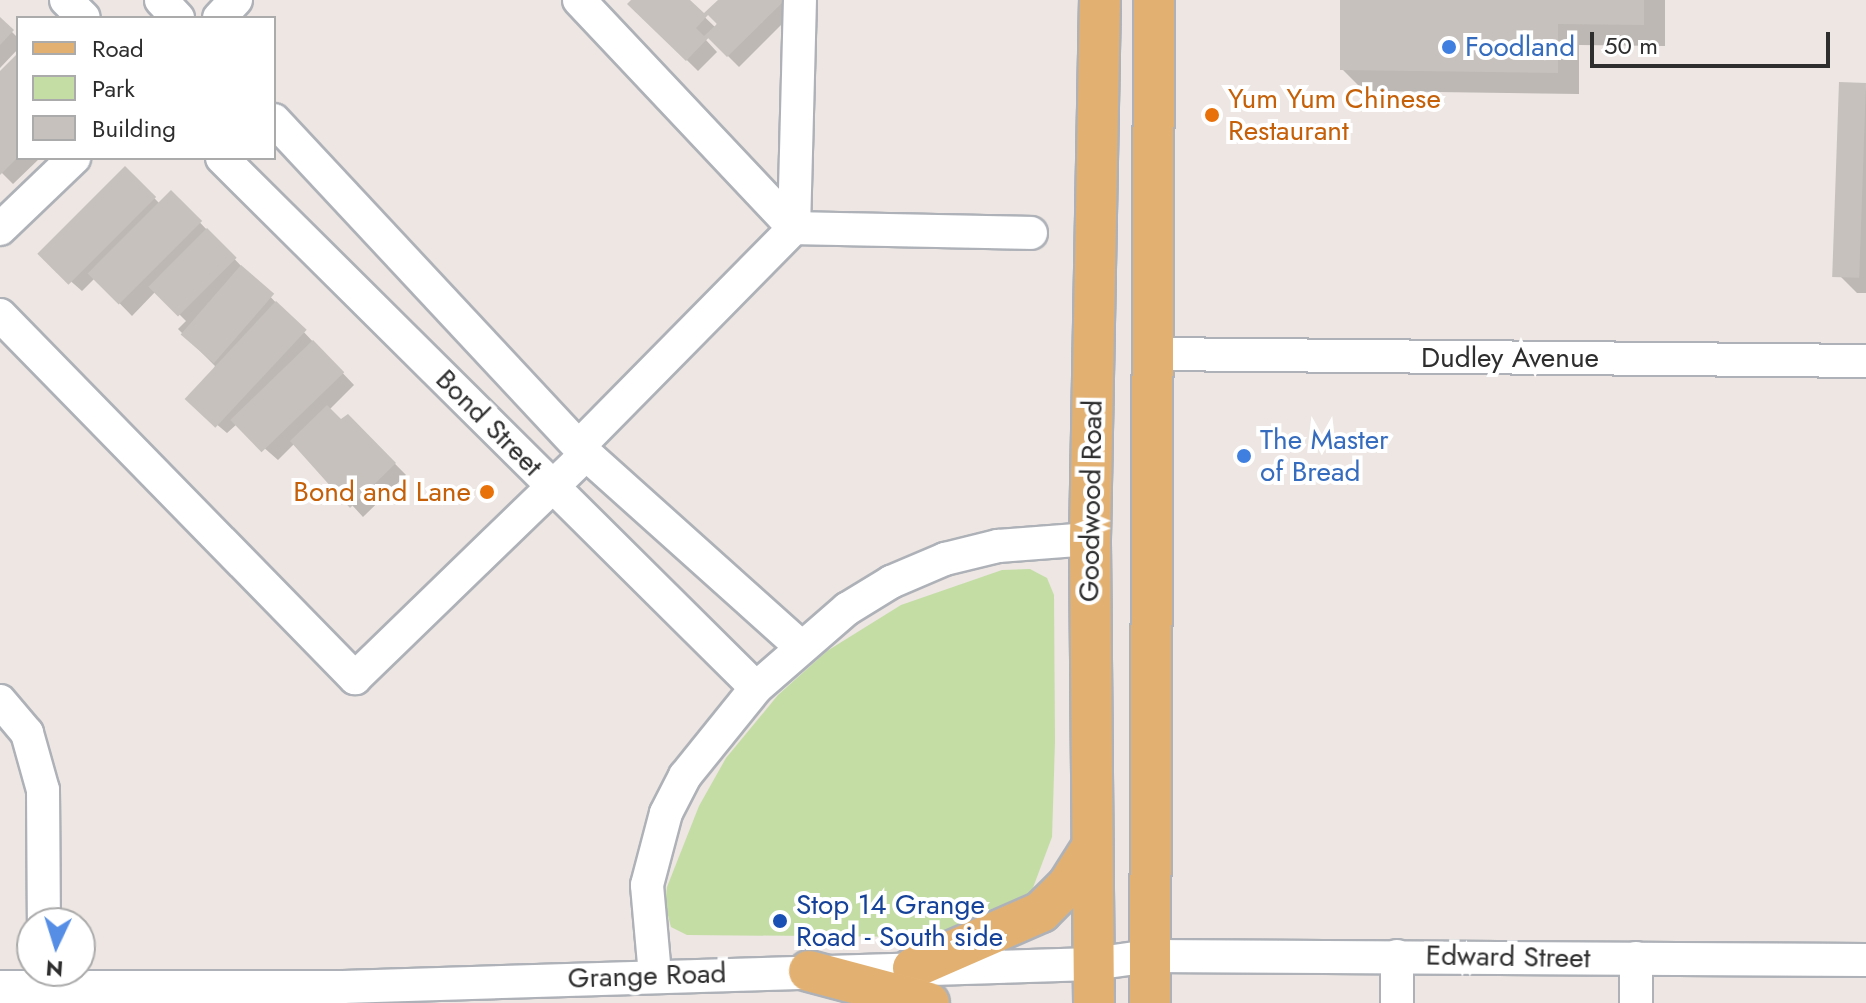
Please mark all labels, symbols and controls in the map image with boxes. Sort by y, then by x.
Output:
legend [16,16,276,160]
scale bar [1594,16,1834,66]
text: 50 m [1604,28,1658,63]
place label: Foodland [1465,30,1575,64]
text: Road [92,31,144,66]
marker: Foodland [1440,38,1458,56]
text: Park [92,71,135,106]
place label: Yum Yum Chinese Restaurant [1228,82,1441,148]
marker: Yum Yum Chinese Restaurant [1203,106,1221,124]
text: Building [92,111,176,146]
street label: Dudley Avenue [1421,341,1599,375]
street label: Bond Street [429,363,549,483]
street label: Goodwood Road [1072,400,1110,602]
place label: The Master of Bread [1260,423,1389,489]
marker: The Master of Bread [1235,447,1253,465]
place label: Bond and Lane [293,475,471,509]
marker: Bond and Lane [478,483,496,501]
place label: Stop 14 Grange Road - South side [796,888,1003,954]
north arrow [16,907,96,987]
marker: Stop 14 Grange Road - South side [771,912,789,930]
street label: Edward Street [1425,939,1591,975]
text: N [45,952,64,986]
street label: Grange Road [567,956,727,996]

